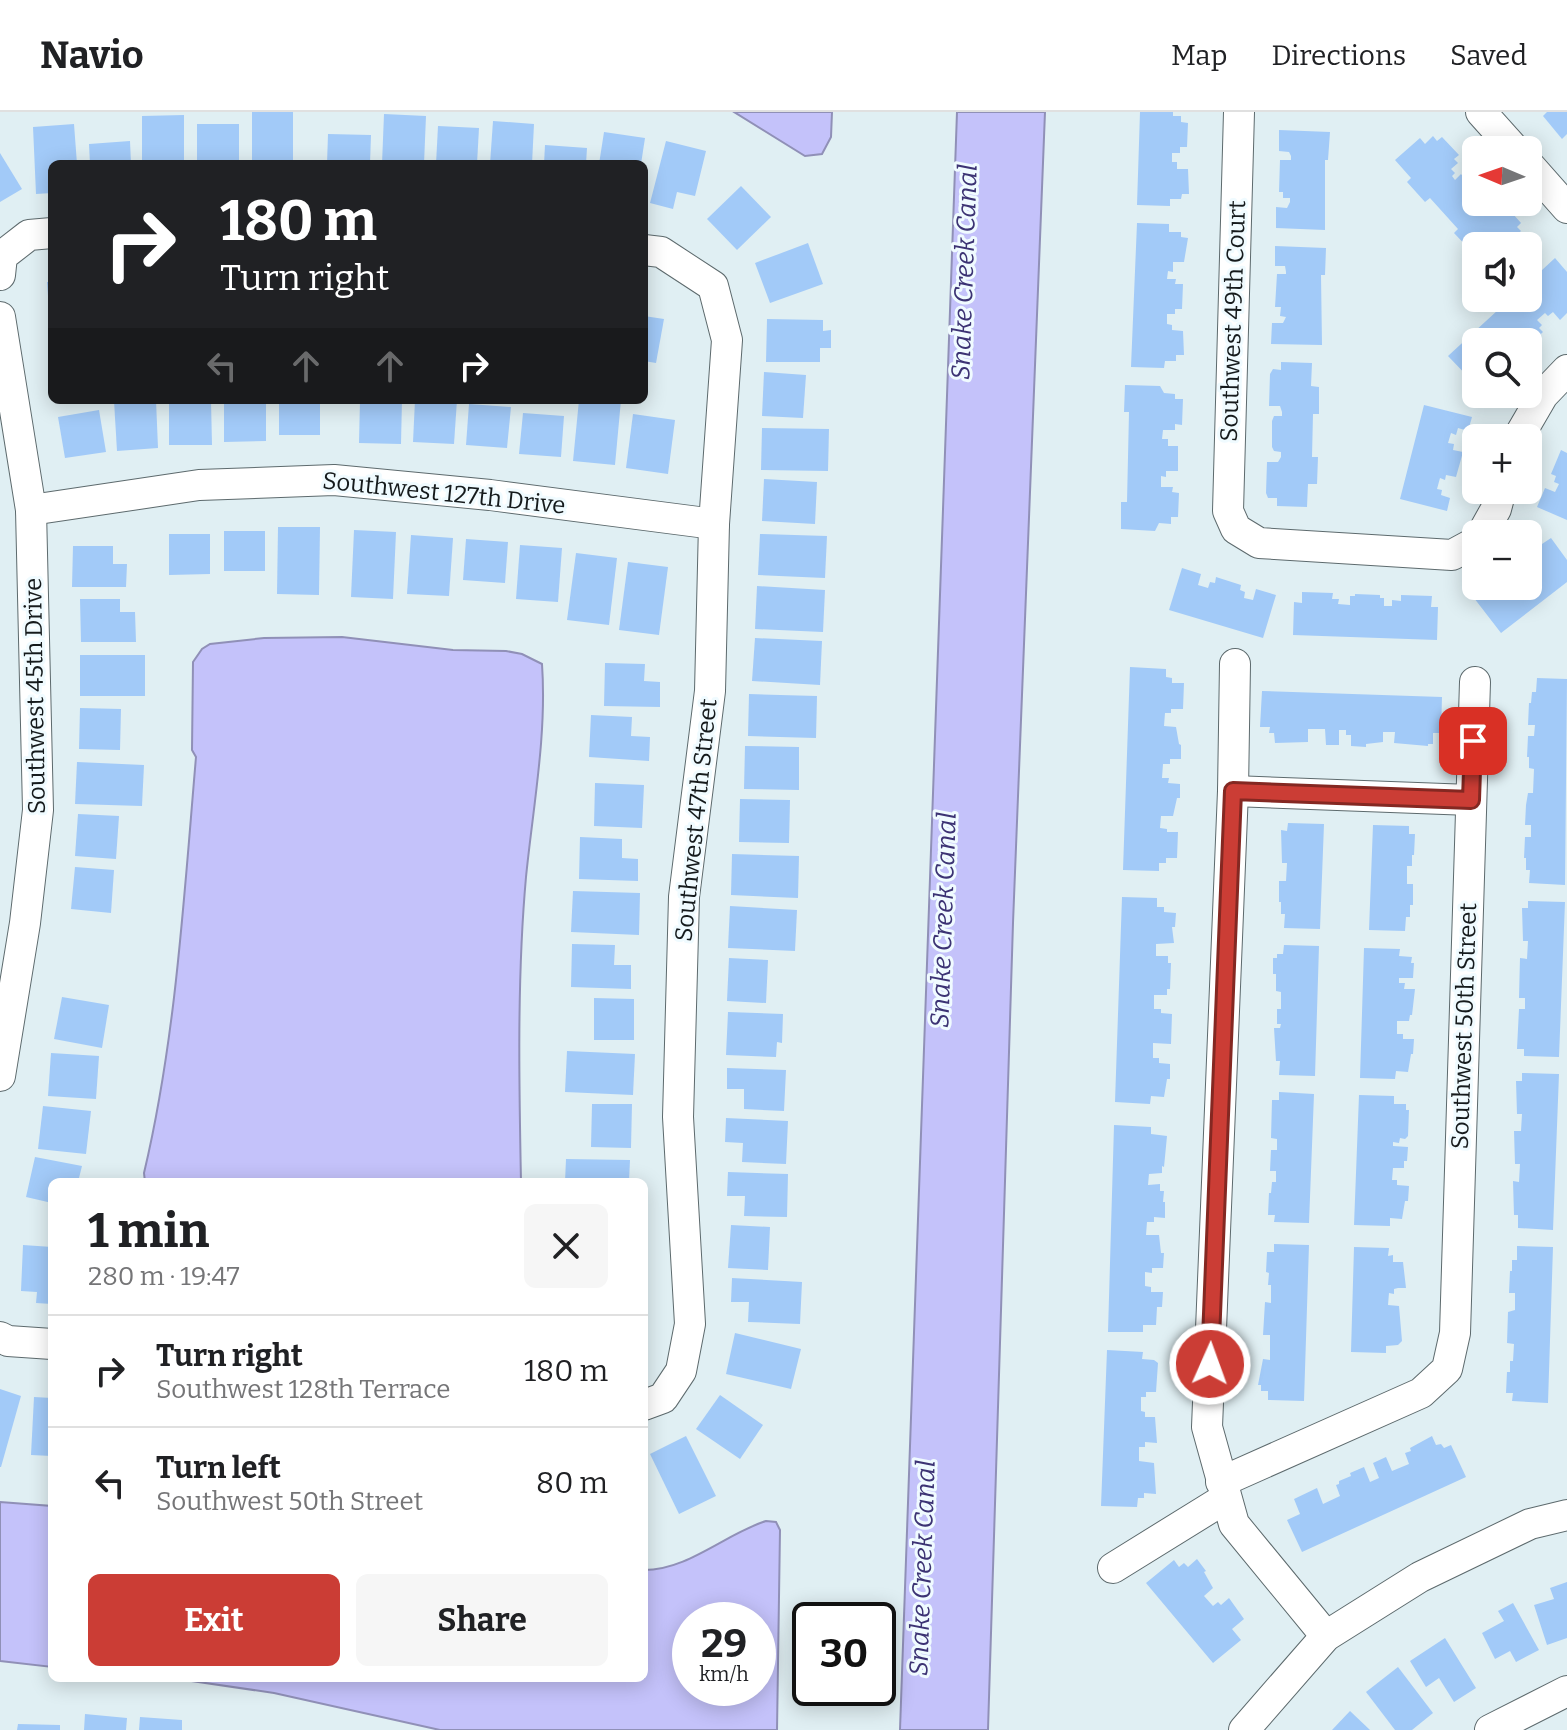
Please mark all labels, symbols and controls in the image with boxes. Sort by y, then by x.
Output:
text: Navio [40,32,144,78]
text: Map [1171,39,1227,72]
text: Directions [1271,39,1406,72]
text: Saved [1450,39,1527,72]
north arrow [1462,136,1542,216]
map controls [1462,136,1542,600]
water label: Snake Creek Canal [945,164,984,380]
text: 180 m [220,188,377,255]
icon: right [88,192,192,296]
street label: Southwest 49th Court [1215,200,1251,442]
button: sound [1462,232,1542,312]
text: Turn right [220,256,389,300]
button: search [1462,328,1542,408]
icon: left [200,344,244,388]
icon: ahead [284,344,328,388]
icon: ahead [368,344,412,388]
icon: right [452,344,496,388]
button: + [1462,424,1542,504]
street label: Southwest 127th Drive [321,466,567,520]
button: − [1462,520,1542,600]
street label: Southwest 45th Drive [19,578,51,814]
street label: Southwest 47th Street [669,697,723,943]
pin [1439,707,1507,775]
icon: arrive [1451,719,1495,763]
water label: Snake Creek Canal [924,812,963,1028]
street label: Southwest 50th Street [1446,902,1482,1150]
text: 1 min [88,1202,209,1260]
button: close [524,1204,608,1288]
text: 280 m · 19:47 [88,1261,240,1292]
position arrow [1168,1322,1252,1406]
text: Turn right [156,1338,303,1374]
icon: right [88,1349,132,1393]
text: 180 m [524,1353,608,1389]
text: Southwest 128th Terrace [156,1374,450,1405]
text: Turn left [156,1450,281,1486]
water label: Snake Creek Canal [903,1460,942,1676]
icon: left [88,1461,132,1505]
text: 80 m [536,1465,608,1501]
text: Southwest 50th Street [156,1486,423,1517]
button: Exit [88,1574,340,1666]
button: Share [356,1574,608,1666]
speed limit sign: 30 [792,1602,896,1706]
text: 29 [701,1620,747,1668]
text: km/h [699,1662,749,1686]

